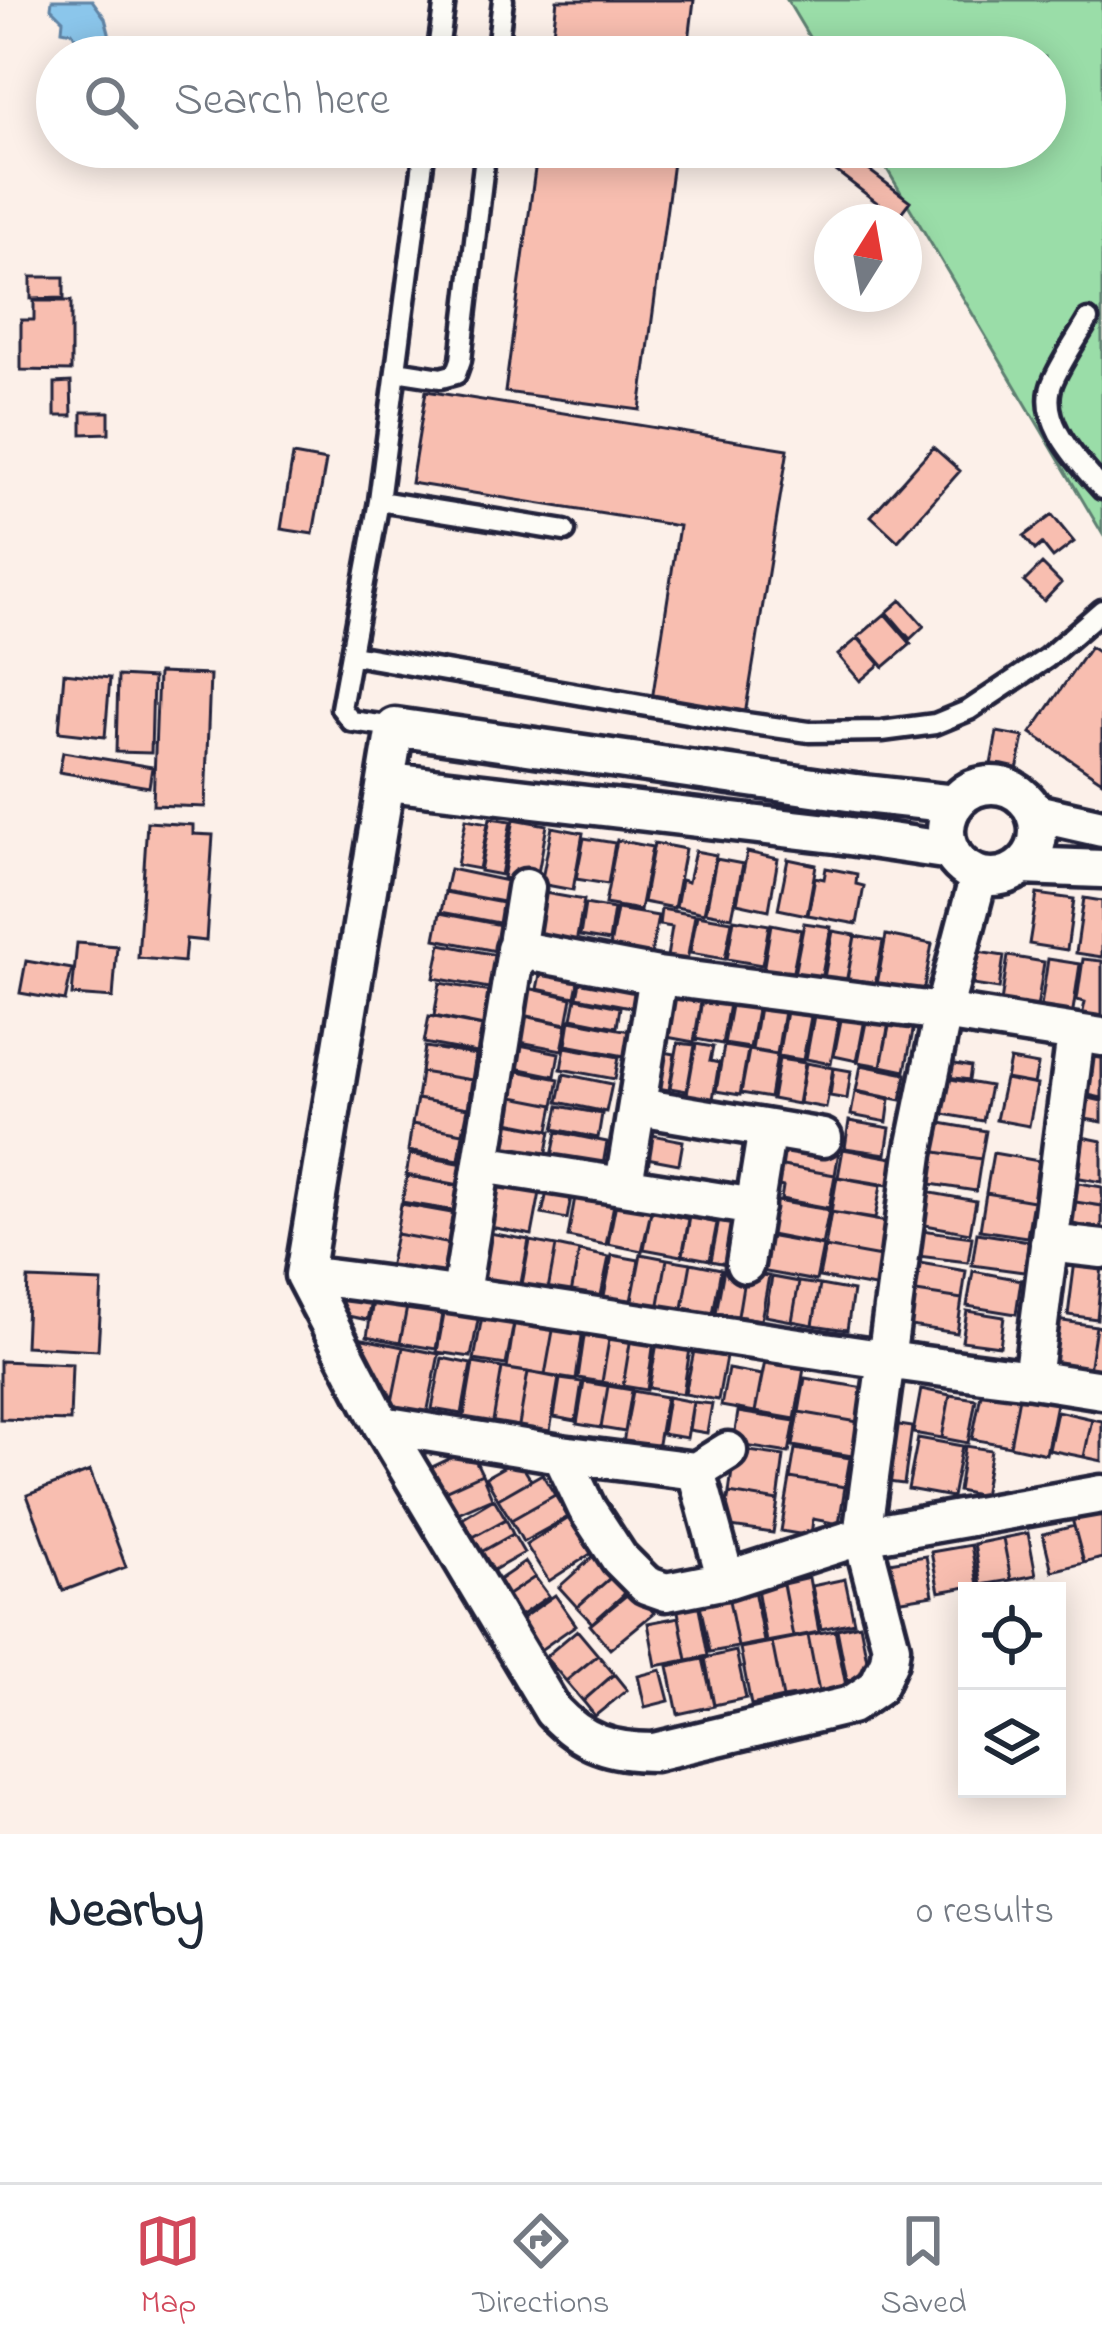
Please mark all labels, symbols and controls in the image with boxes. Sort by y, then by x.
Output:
search box [36,36,1066,168]
icon: search [78,69,144,135]
text: Search here [174,69,390,135]
north arrow [814,204,922,312]
map controls [958,1582,1066,1798]
button: locate [958,1582,1066,1690]
button: layers [958,1690,1066,1798]
text: Nearby [48,1875,204,1950]
text: 0 results [916,1884,1054,1941]
tab: Map [135,2208,201,2328]
tab: Directions [472,2208,610,2328]
tab: Saved [880,2208,967,2328]

